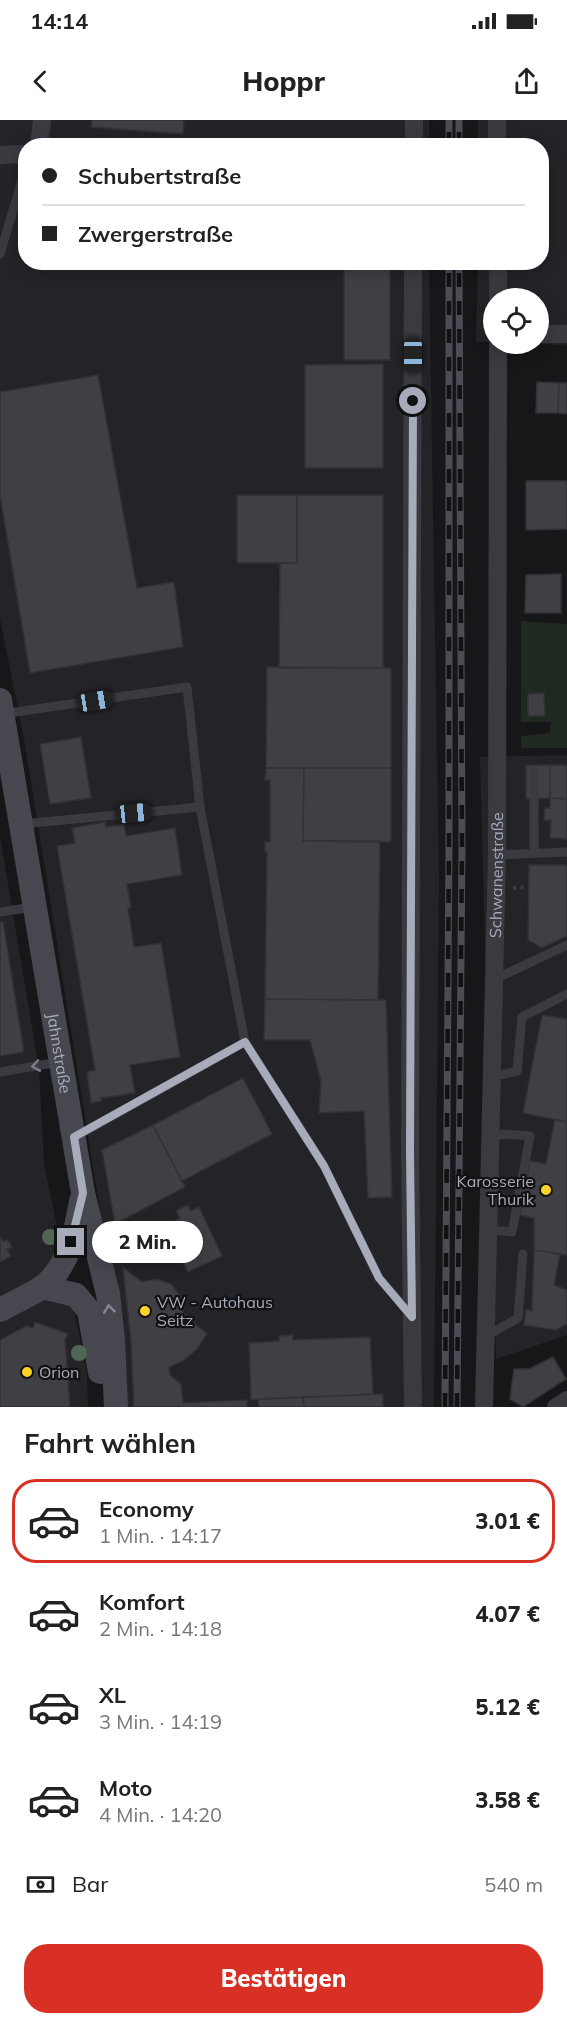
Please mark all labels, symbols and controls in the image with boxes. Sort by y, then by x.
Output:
text: 14:14 [30,7,88,35]
text: Hoppr [242,64,325,98]
icon: back [24,65,57,98]
icon: share [510,65,543,98]
text: Schubertstraße [78,162,241,190]
text: Zwergerstraße [78,220,233,248]
map controls [483,288,549,354]
button: locate [483,288,549,354]
car [404,337,422,373]
route start [399,387,426,414]
car [76,689,114,713]
car [115,802,153,824]
street label: Schwanenstraße [485,812,507,938]
street label: Jahnstraße [43,1011,76,1095]
one-way arrow [31,1059,41,1071]
place label: Karosserie Thurik [457,1171,535,1209]
marker: Karosserie Thurik [539,1183,553,1197]
callout: 2 Min. [92,1221,203,1263]
route end [57,1228,84,1255]
text: 2 Min. [118,1229,177,1254]
place label: VW - Autohaus Seitz [157,1292,273,1330]
marker: VW - Autohaus Seitz [138,1304,152,1318]
one-way arrow [104,1305,116,1314]
place label: Orion [39,1362,79,1382]
marker: Orion [20,1365,34,1379]
text: Fahrt wählen [24,1426,196,1460]
icon: car [27,1494,81,1548]
text: Economy [99,1495,194,1523]
text: 3.01 € [475,1507,540,1535]
text: 1 Min. · 14:17 [99,1523,222,1548]
icon: car [27,1587,81,1641]
text: Komfort [99,1588,185,1616]
text: 4.07 € [475,1600,540,1628]
text: 2 Min. · 14:18 [99,1616,222,1641]
icon: car [27,1680,81,1734]
text: XL [99,1681,126,1709]
text: 5.12 € [475,1693,540,1721]
text: 3 Min. · 14:19 [99,1709,222,1734]
icon: car [27,1773,81,1827]
text: Moto [99,1774,152,1802]
text: 3.58 € [475,1786,540,1814]
text: 4 Min. · 14:20 [99,1802,222,1827]
icon: cash [24,1868,57,1901]
text: Bar [72,1870,108,1898]
text: 540 m [484,1872,543,1897]
button: Bestätigen [24,1944,543,2013]

